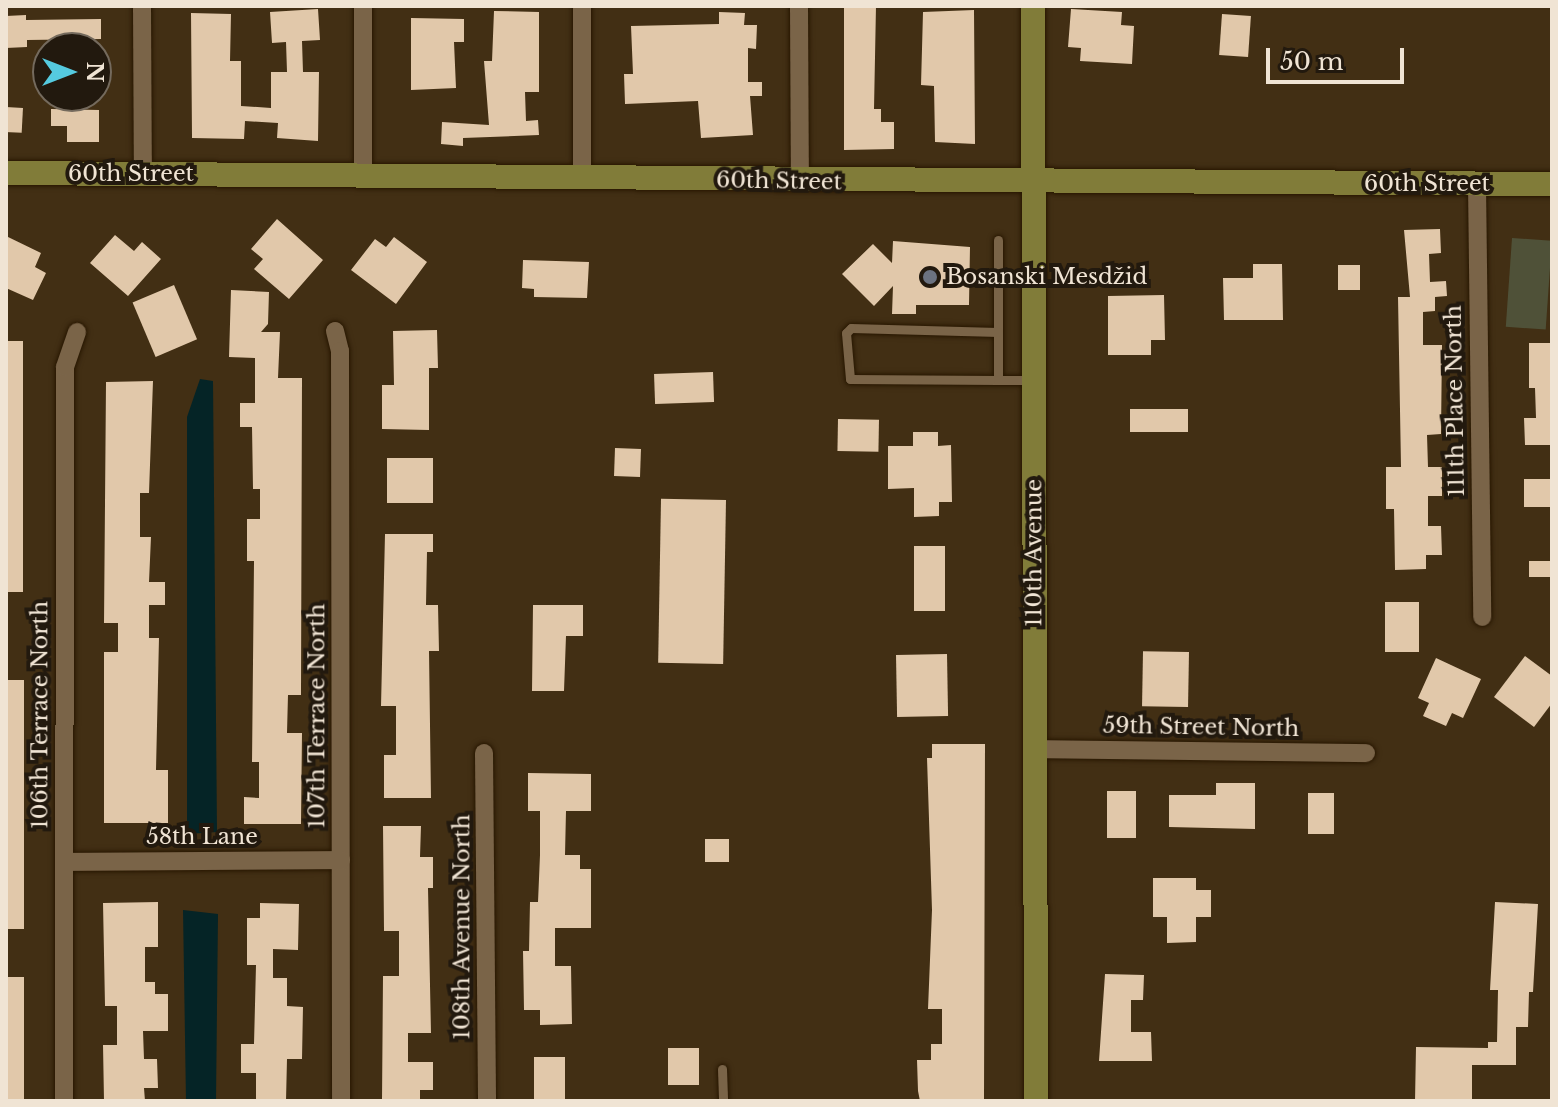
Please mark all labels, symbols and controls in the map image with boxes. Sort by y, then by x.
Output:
north arrow [32,32,112,112]
scale bar [1270,32,1408,82]
text: 50 m [1280,47,1343,76]
text: N [81,62,108,82]
street label: 60th Street [68,161,194,187]
street label: 60th Street [716,167,842,195]
street label: 60th Street [1364,171,1490,197]
place label: Bosanski Mesdžid [946,264,1147,290]
marker: Bosanski Mesdžid [921,268,939,286]
street label: 111th Place North [1440,305,1470,497]
street label: 110th Avenue [1021,479,1047,627]
street label: 106th Terrace North [27,601,53,829]
street label: 107th Terrace North [304,603,330,829]
street label: 59th Street North [1103,712,1299,742]
street label: 108th Avenue North [449,814,475,1040]
street label: 58th Lane [146,824,258,850]

